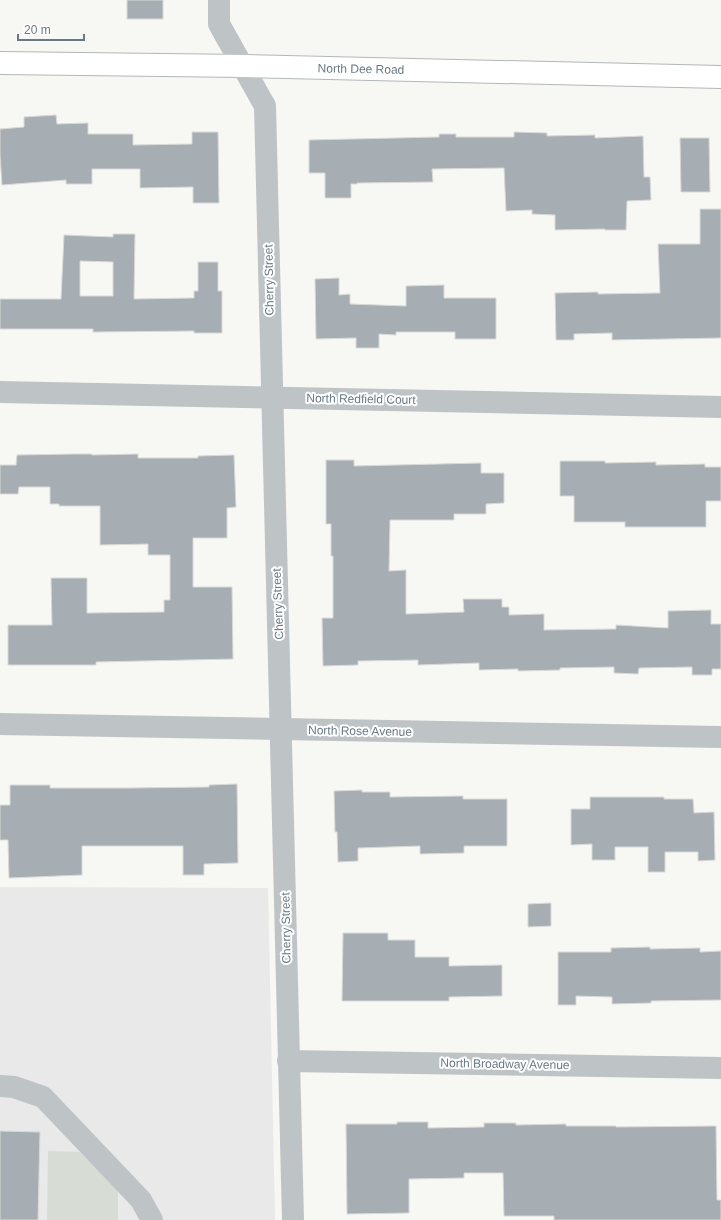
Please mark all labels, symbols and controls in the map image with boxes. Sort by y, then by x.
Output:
scale bar [18,16,84,42]
text: 20 m [24,23,51,37]
street label: North Dee Road [318,61,404,77]
street label: Cherry Street [261,244,277,316]
street label: North Redfield Court [306,391,416,407]
street label: Cherry Street [270,567,286,640]
street label: North Rose Avenue [308,723,412,739]
street label: Cherry Street [278,892,294,964]
street label: North Broadway Avenue [440,1056,570,1072]

